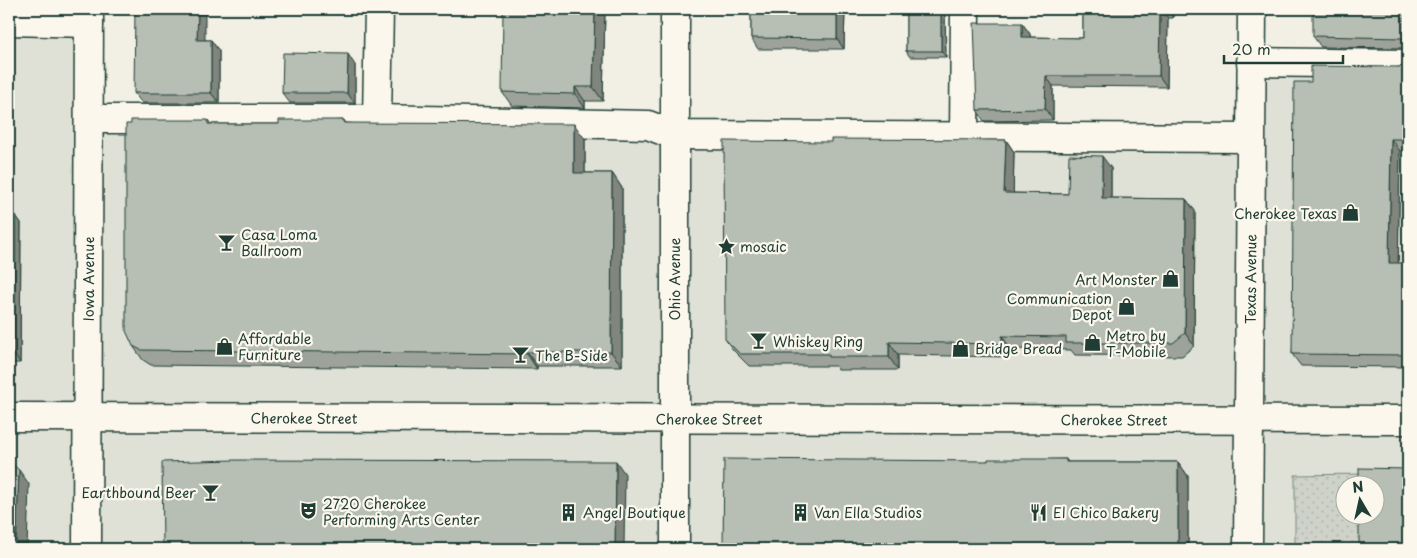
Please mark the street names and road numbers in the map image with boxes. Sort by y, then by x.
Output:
street label: Texas Avenue [1239,234,1261,324]
street label: Iowa Avenue [77,236,99,321]
street label: Ohio Avenue [664,237,685,320]
street label: Cherokee Street [250,407,358,428]
street label: Cherokee Street [655,408,763,429]
street label: Cherokee Street [1060,409,1168,430]

